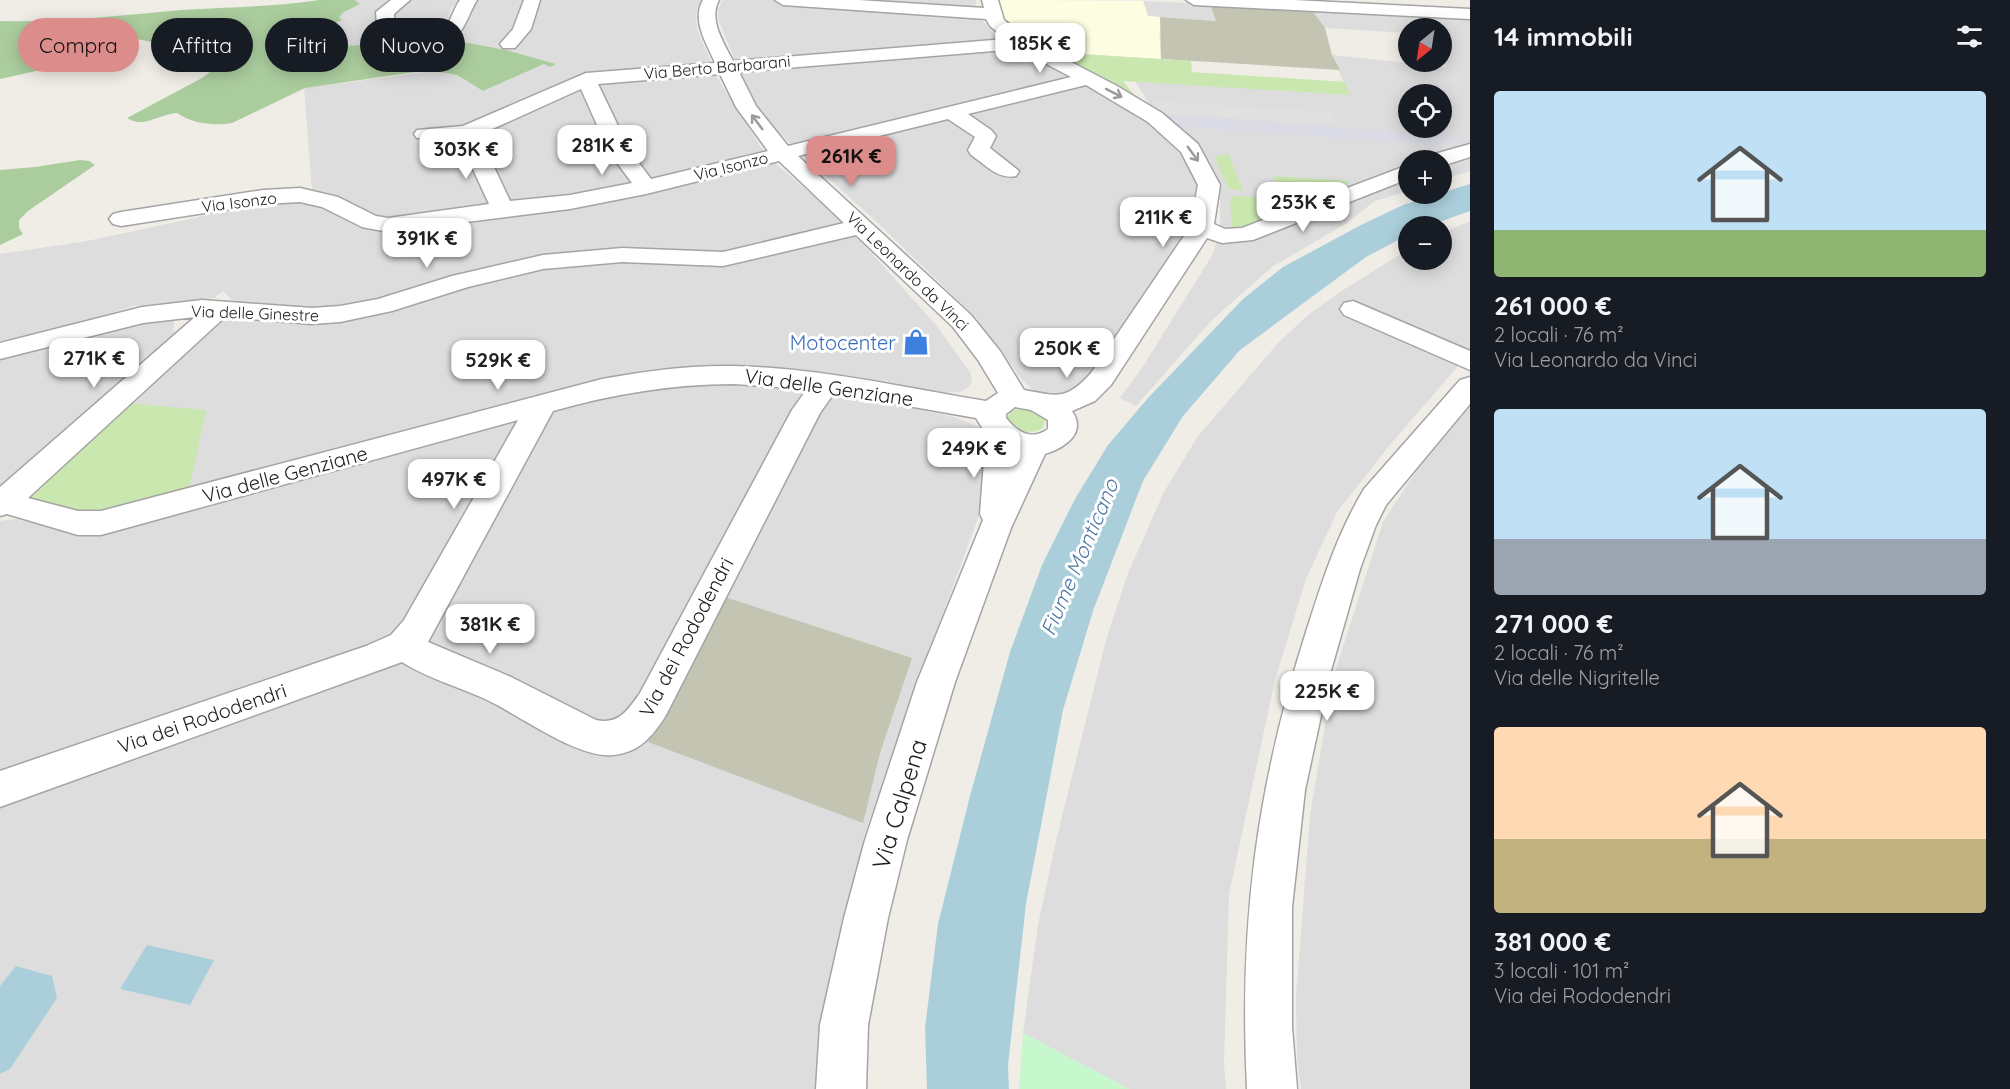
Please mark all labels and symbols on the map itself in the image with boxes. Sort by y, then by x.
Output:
north arrow [1398,18,1452,72]
pin: 185K € [991,23,1089,74]
street label: Via Berto Barbarani [643,51,791,83]
one-way arrow [1105,87,1123,99]
one-way arrow [751,114,764,130]
pin: 281K € [553,125,651,176]
pin: 303K € [417,129,515,180]
pin: 261K € [802,136,900,187]
one-way arrow [1186,146,1199,162]
street label: Via Isonzo [692,147,770,185]
pin: 253K € [1254,182,1352,233]
street label: Via Isonzo [200,187,278,217]
pin: 211K € [1114,197,1212,248]
street label: Via Leonardo da Vinci [843,207,973,335]
pin: 391K € [378,218,476,269]
street label: Via delle Ginestre [191,301,319,325]
shop icon: Motocenter [901,327,931,357]
pin: 250K € [1018,328,1116,379]
place label: Motocenter [790,330,896,355]
pin: 271K € [45,338,143,389]
pin: 529K € [449,340,547,391]
street label: Via delle Genziane [743,363,915,411]
pin: 249K € [925,428,1023,479]
street label: Via delle Genziane [200,440,370,508]
pin: 497K € [405,459,503,510]
water label: Fiume Monticano [1034,474,1124,639]
street label: Via dei Rododendri [633,553,739,721]
pin: 381K € [441,604,539,655]
pin: 225K € [1278,671,1376,722]
street label: Via dei Rododendri [114,677,290,759]
street label: Via Calpena [865,735,933,873]

